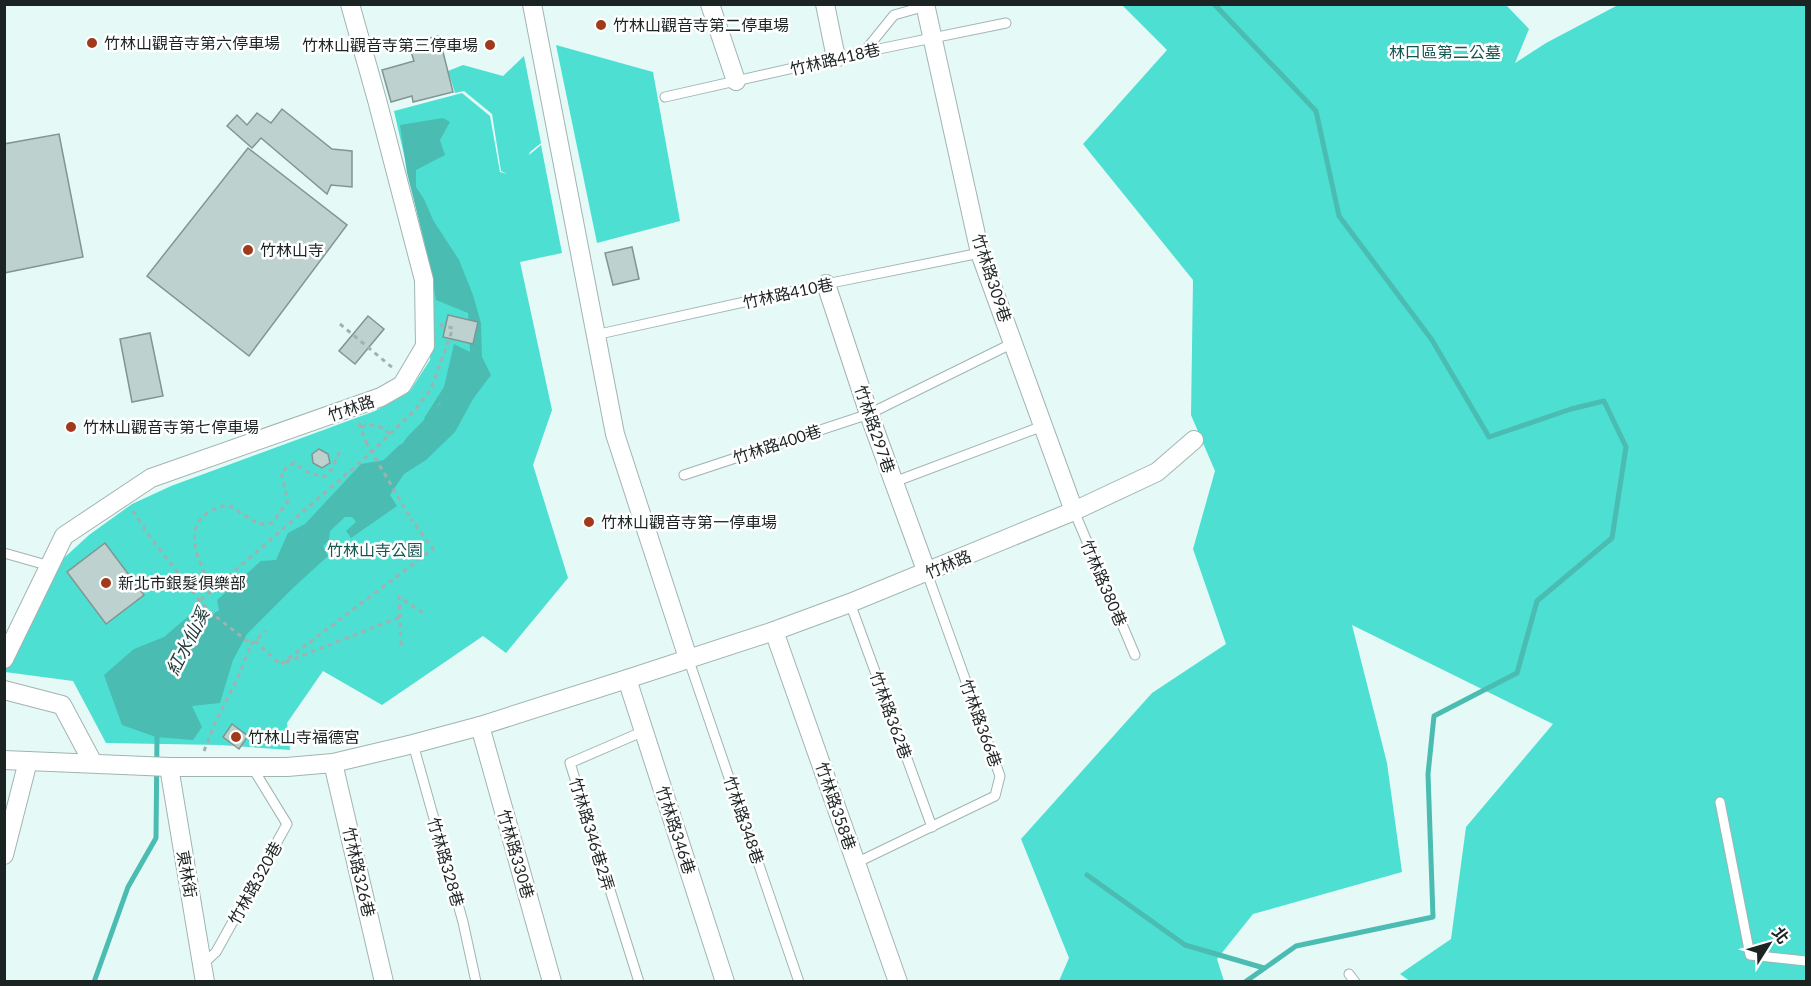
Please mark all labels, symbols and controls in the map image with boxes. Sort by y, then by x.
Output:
place label: 竹林山觀音寺第二停車場 [613,15,789,34]
marker: 竹林山觀音寺第二停車場 [594,18,608,32]
place label: 竹林山觀音寺第六停車場 [104,33,280,52]
place label: 竹林山觀音寺第三停車場 [302,35,478,54]
marker: 竹林山觀音寺第六停車場 [85,36,99,50]
marker: 竹林山觀音寺第三停車場 [483,38,497,52]
street label: 竹林路418巷 [788,39,882,78]
park label: 林口區第二公墓 [1389,42,1501,61]
street label: 竹林路309巷 [969,231,1016,324]
place label: 竹林山寺 [260,240,324,259]
marker: 竹林山寺 [241,243,255,257]
street label: 竹林路410巷 [741,274,835,311]
street label: 竹林路297巷 [852,382,899,475]
street label: 竹林路 [325,391,377,424]
place label: 竹林山觀音寺第七停車場 [83,417,259,436]
marker: 竹林山觀音寺第七停車場 [64,420,78,434]
street label: 竹林路400巷 [730,420,823,467]
place label: 竹林山觀音寺第一停車場 [601,512,777,531]
marker: 竹林山觀音寺第一停車場 [582,515,596,529]
street label: 竹林路380巷 [1078,537,1131,629]
park label: 竹林山寺公園 [327,540,423,559]
street label: 竹林路 [922,545,974,582]
place label: 新北市銀髮俱樂部 [118,573,246,592]
marker: 新北市銀髮俱樂部 [99,576,113,590]
water label: 紅水仙溪 [161,602,215,679]
street label: 竹林路362巷 [867,668,916,761]
street label: 竹林路366巷 [957,676,1006,769]
place label: 竹林山寺福德宮 [248,727,360,746]
marker: 竹林山寺福德宮 [229,730,243,744]
street label: 竹林路358巷 [813,759,860,852]
street label: 竹林路348巷 [721,773,768,866]
street label: 竹林路346巷2弄 [566,775,619,893]
street label: 竹林路346巷 [653,783,700,876]
street label: 竹林路330巷 [495,807,538,901]
street label: 竹林路328巷 [425,815,468,909]
street label: 竹林路326巷 [340,825,379,919]
street label: 竹林路320巷 [224,838,285,928]
street label: 東林街 [174,849,201,899]
north arrow [1739,914,1799,974]
text: 北 [1769,923,1794,947]

